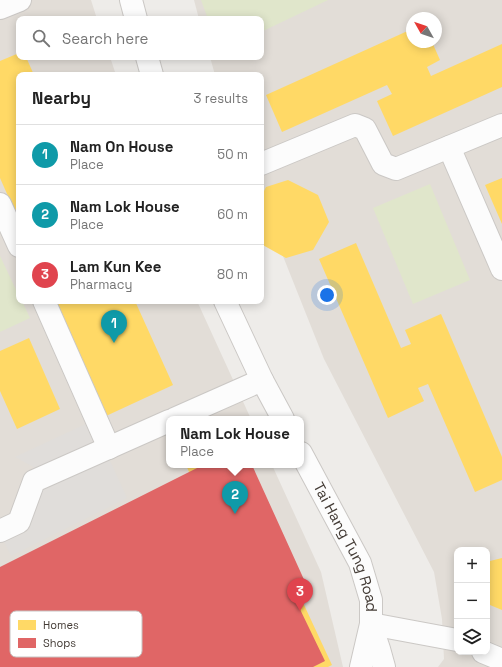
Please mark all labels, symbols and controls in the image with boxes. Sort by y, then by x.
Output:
north arrow [406,12,442,48]
search box [16,16,264,60]
icon: search [30,27,52,49]
text: Search here [62,29,148,48]
text: Nearby [32,87,91,109]
text: 3 results [194,90,248,107]
text: Nam On House [70,137,173,156]
text: 1 [42,146,48,163]
text: 50 m [217,146,248,163]
text: Place [70,156,104,173]
text: Nam Lok House [70,197,180,216]
text: 2 [41,206,49,223]
text: 60 m [217,206,248,223]
text: Place [70,216,104,233]
text: Lam Kun Kee [70,257,161,276]
text: 3 [41,266,49,283]
text: 80 m [217,266,248,283]
text: Pharmacy [70,276,132,293]
your location [317,285,337,305]
pin: 1 [101,310,127,343]
popup [166,416,304,468]
text: Nam Lok House [180,424,290,443]
text: Place [180,443,214,460]
street label: Tai Hang Tung Road [309,479,381,612]
pin: 2 [222,481,248,514]
map controls [454,547,490,655]
button: + [454,547,490,583]
pin: 3 [287,578,313,611]
button: − [454,583,490,619]
legend [10,611,142,657]
text: Homes [43,618,79,632]
button: layers [454,619,490,655]
text: Shops [43,636,76,650]

